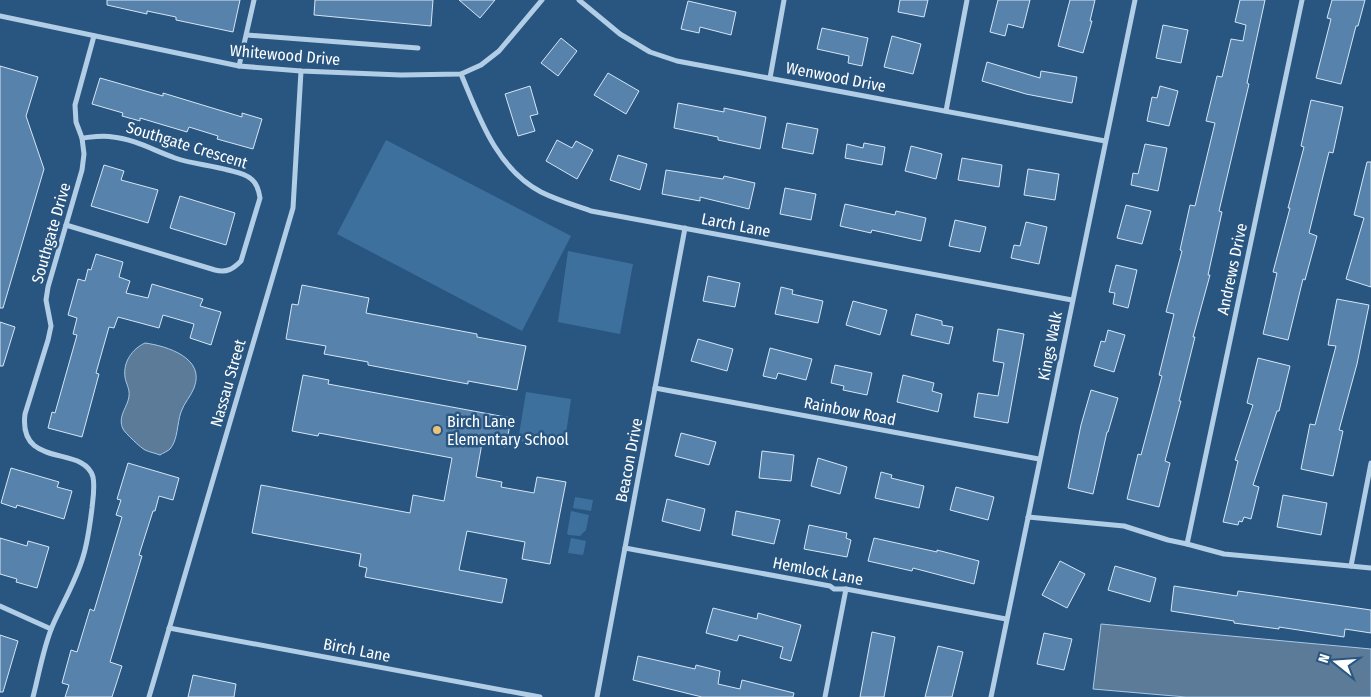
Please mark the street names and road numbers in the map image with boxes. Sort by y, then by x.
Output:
street label: Whitewood Drive [229,41,341,69]
street label: Wenwood Drive [784,58,888,96]
street label: Southgate Crescent [124,118,251,173]
street label: Southgate Drive [28,180,74,286]
street label: Larch Lane [700,209,772,241]
street label: Andrews Drive [1213,221,1251,317]
street label: Kings Walk [1034,309,1066,382]
street label: Nassau Street [206,336,250,429]
street label: Rainbow Road [802,393,898,429]
street label: Beacon Drive [612,416,646,504]
street label: Hemlock Lane [771,553,865,589]
street label: Birch Lane [322,634,392,666]

